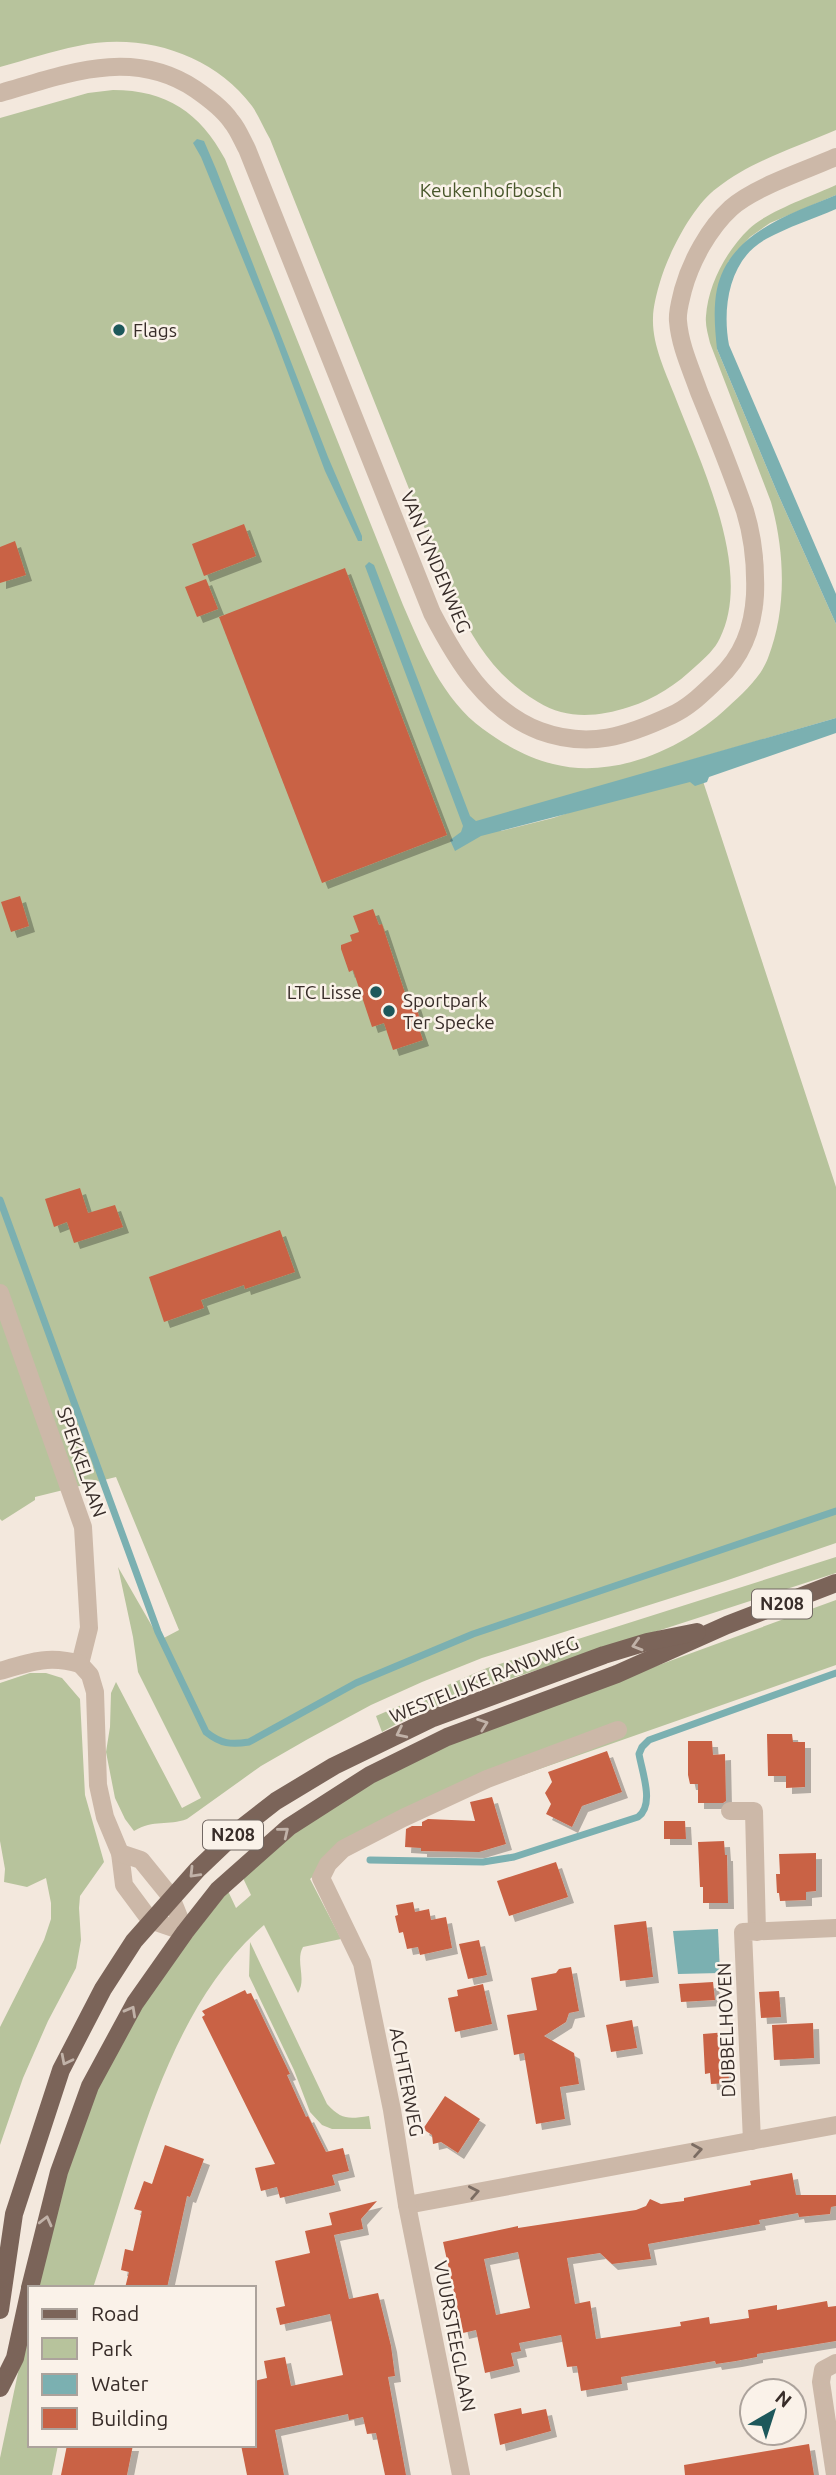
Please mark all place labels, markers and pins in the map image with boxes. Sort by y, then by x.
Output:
place label: Flags [133,319,177,341]
marker: Flags [111,322,127,338]
place label: LTC Lisse [287,981,362,1003]
marker: LTC Lisse [368,984,384,1000]
place label: Sportpark Ter Specke [403,989,495,1033]
marker: Sportpark Ter Specke [381,1003,397,1019]

